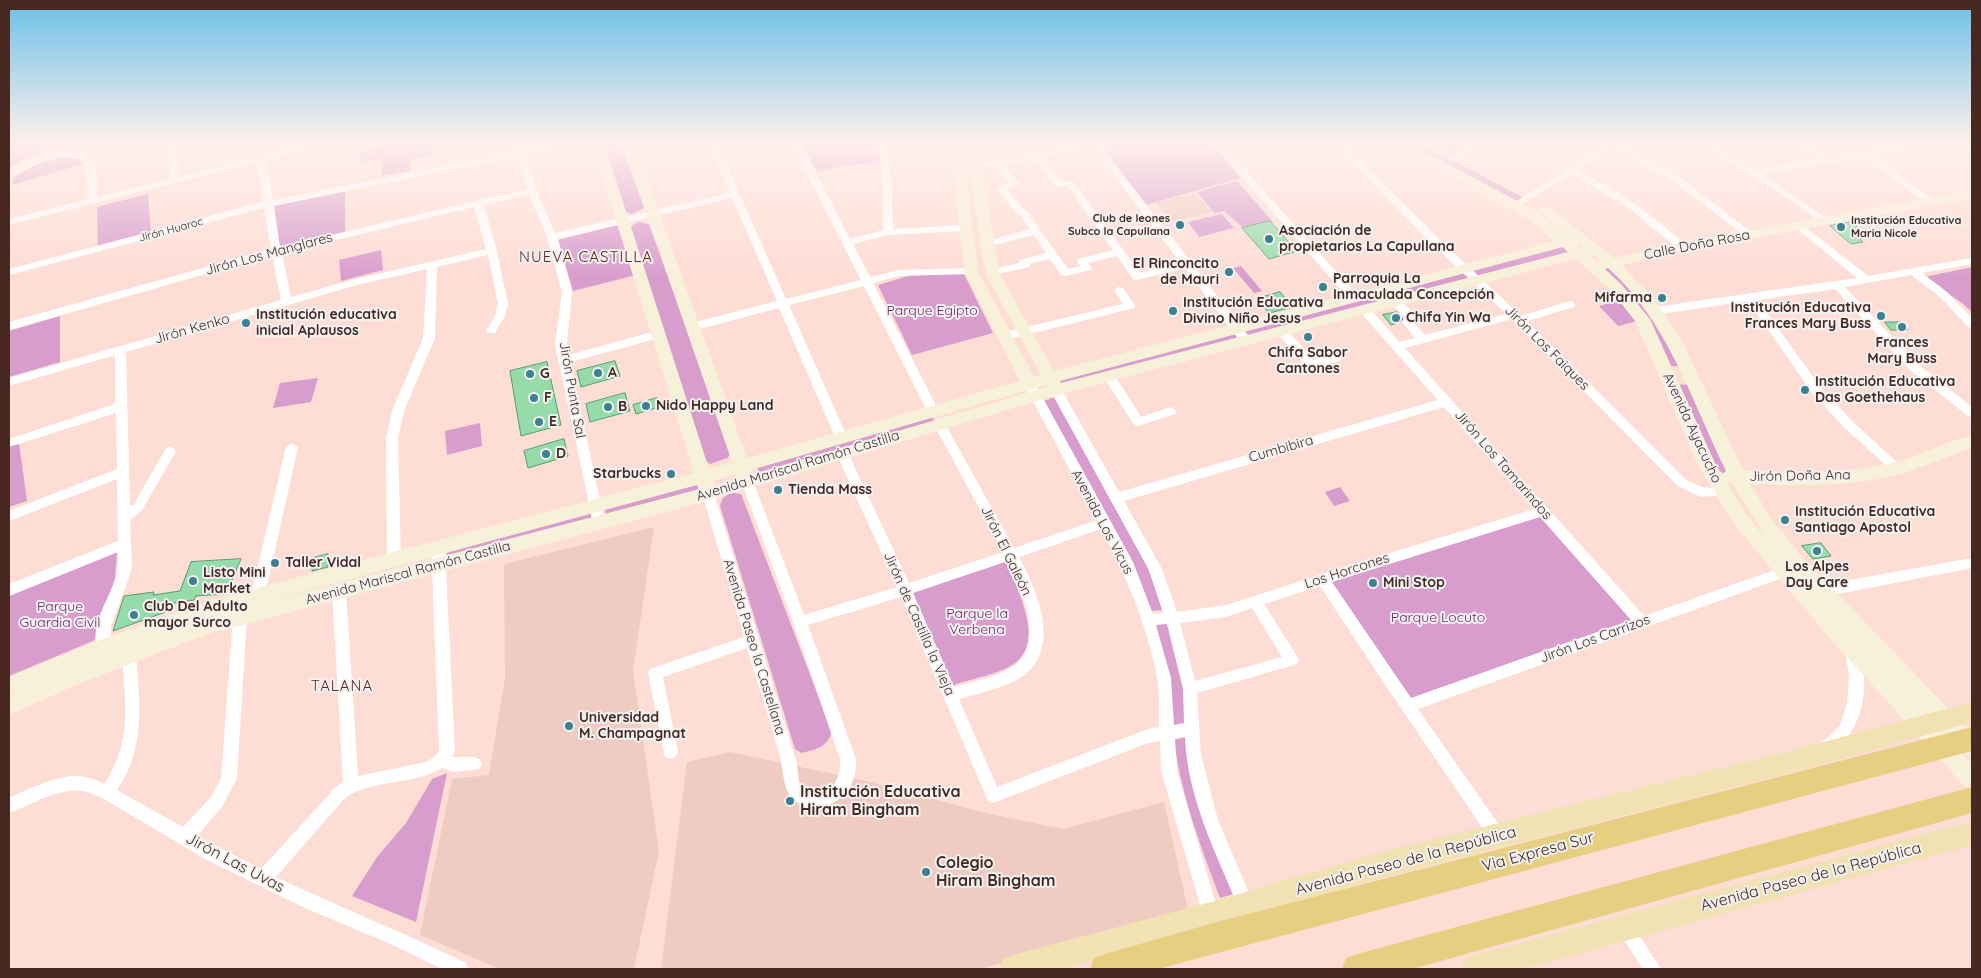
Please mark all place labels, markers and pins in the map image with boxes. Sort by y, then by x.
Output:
place label: Club de leones Subco la Capullana [1068,212,1170,238]
place label: Institución Educativa Maria Nicole [1851,214,1961,240]
marker: Club de leones Subco la Capullana [1174,219,1186,231]
marker: Institución Educativa Maria Nicole [1835,221,1847,233]
place label: Asociación de propietarios La Capullana [1279,223,1455,256]
marker: Asociación de propietarios La Capullana [1263,233,1275,245]
place label: El Rinconcito de Mauri [1133,256,1219,288]
marker: El Rinconcito de Mauri [1223,266,1235,278]
place label: Parroquia La Inmaculada Concepción [1333,271,1494,304]
marker: Parroquia La Inmaculada Concepción [1317,281,1329,293]
place label: Mifarma [1595,290,1652,306]
marker: Mifarma [1656,292,1668,304]
place label: Institución Educativa Divino Niño Jesus [1183,295,1323,328]
place label: Institución Educativa Frances Mary Buss [1731,300,1871,332]
marker: Institución Educativa Divino Niño Jesus [1167,305,1179,317]
place label: Institución educativa inicial Aplausos [256,307,397,340]
place label: Chifa Yin Wa [1406,310,1491,326]
marker: Institución Educativa Frances Mary Buss [1875,310,1887,322]
marker: Chifa Yin Wa [1390,312,1402,324]
marker: Institución educativa inicial Aplausos [240,317,252,329]
marker: Frances Mary Buss [1896,321,1908,333]
marker: Chifa Sabor Cantones [1302,331,1314,343]
place label: Frances Mary Buss [1867,335,1937,368]
place label: Chifa Sabor Cantones [1268,345,1348,378]
place label: A [608,365,617,381]
place label: G [540,366,550,382]
marker: A [592,367,604,379]
marker: G [524,368,536,380]
place label: Institución Educativa Das Goethehaus [1815,374,1955,407]
marker: Institución Educativa Das Goethehaus [1799,384,1811,396]
place label: F [544,390,552,406]
marker: F [528,392,540,404]
place label: Nido Happy Land [656,398,773,414]
place label: B [618,399,627,415]
marker: Nido Happy Land [640,400,652,412]
marker: B [602,401,614,413]
place label: E [549,414,557,430]
marker: E [533,416,545,428]
place label: D [556,446,566,462]
marker: D [540,448,552,460]
place label: Starbucks [593,466,661,482]
marker: Starbucks [665,468,677,480]
place label: Tienda Mass [788,482,872,498]
marker: Tienda Mass [772,484,784,496]
place label: Institución Educativa Santiago Apostol [1795,504,1935,536]
marker: Institución Educativa Santiago Apostol [1779,514,1791,526]
marker: Los Alpes Day Care [1811,545,1823,557]
place label: Taller Vidal [285,555,361,571]
marker: Taller Vidal [269,557,281,569]
place label: Los Alpes Day Care [1785,559,1849,592]
place label: Listo Mini Market [203,565,266,598]
marker: Listo Mini Market [187,575,199,587]
place label: Mini Stop [1383,575,1445,591]
marker: Mini Stop [1367,577,1379,589]
place label: Club Del Adulto mayor Surco [144,599,248,632]
marker: Club Del Adulto mayor Surco [128,609,140,621]
place label: Universidad M. Champagnat [579,710,686,742]
marker: Universidad M. Champagnat [563,720,575,732]
place label: Institución Educativa Hiram Bingham [800,782,960,820]
marker: Institución Educativa Hiram Bingham [784,795,796,807]
place label: Colegio Hiram Bingham [936,853,1055,891]
marker: Colegio Hiram Bingham [920,866,932,878]

